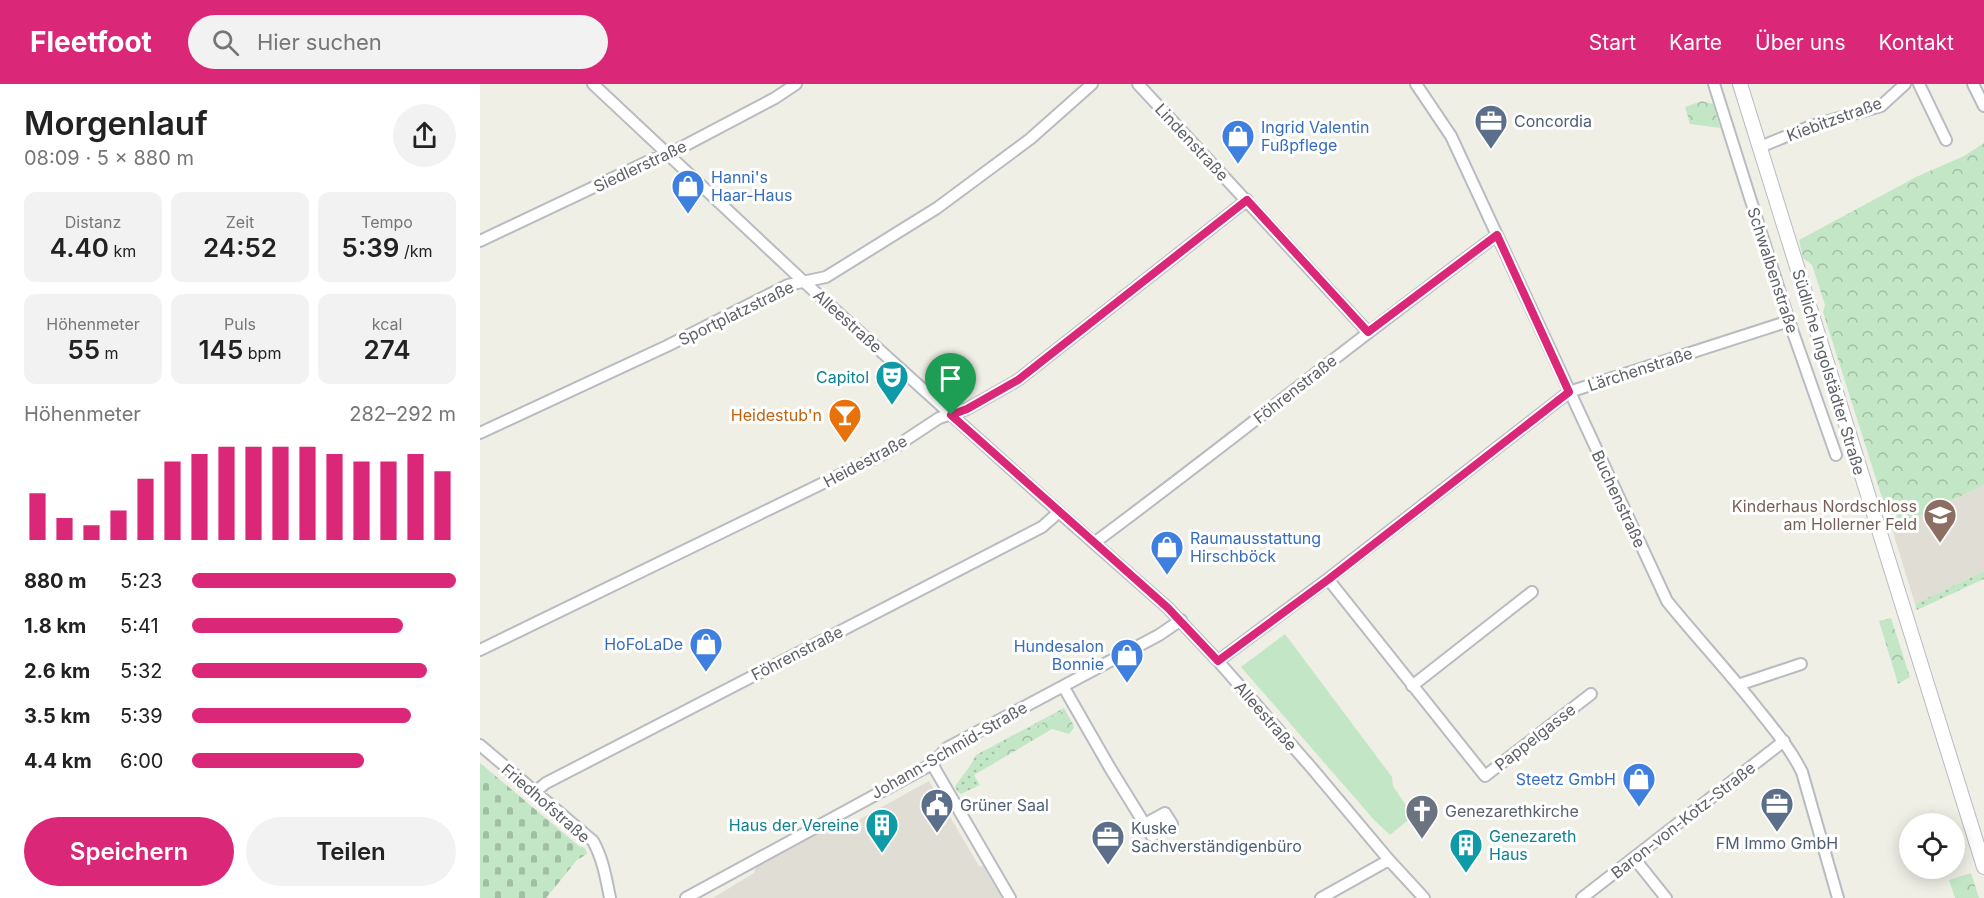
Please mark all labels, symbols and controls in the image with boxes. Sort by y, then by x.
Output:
search box [188,15,608,69]
text: Fleetfoot [30,25,152,59]
icon: search [209,26,242,59]
text: Hier suchen [257,29,382,55]
text: Start [1589,30,1636,55]
text: Karte [1669,30,1722,55]
text: Über uns [1755,30,1846,55]
text: Kontakt [1879,30,1954,55]
street label: Kiebitzstraße [1784,93,1884,145]
street label: Lindenstraße [1151,99,1233,185]
text: Morgenlauf [24,103,208,143]
office icon: Concordia [1473,103,1509,150]
button: share [393,104,456,167]
place label: Concordia [1514,111,1592,131]
place label: Ingrid Valentin Fußpflege [1261,117,1369,155]
shop icon: Ingrid Valentin Fußpflege [1220,118,1256,165]
street label: Siedlerstraße [590,136,690,196]
text: 08:09 · 5 × 880 m [24,146,194,170]
place label: Hanni's Haar-Haus [711,167,792,205]
shop icon: Hanni's Haar-Haus [670,168,706,215]
street label: Schwalbenstraße [1743,204,1803,336]
text: Distanz [65,212,121,232]
text: Zeit [226,212,254,232]
text: Tempo [361,212,413,232]
text: 4.40 [50,232,109,263]
text: 24:52 [203,232,277,263]
text: 5:39 [342,232,399,263]
text: km [109,241,136,261]
text: /km [399,241,432,261]
street label: Südliche Ingolstädter Straße [1788,267,1870,477]
street label: Sportplatzstraße [675,276,797,350]
street label: Alleestraße [810,285,886,357]
text: Höhenmeter [46,314,140,334]
text: Puls [224,314,256,334]
text: kcal [372,314,402,334]
text: 55 [67,334,100,365]
text: 145 [199,334,243,365]
text: 274 [364,334,411,365]
text: m [100,343,119,363]
text: bpm [243,343,281,363]
street label: Lärchenstraße [1585,343,1695,395]
street label: Föhrenstraße [1249,350,1341,428]
pin [925,353,976,415]
theatre icon: Capitol [874,359,910,406]
icon: arrive [934,362,967,395]
place label: Capitol [816,367,869,387]
bar icon: Heidestub'n [827,397,863,444]
text: Höhenmeter [24,402,141,426]
text: 282–292 m [349,402,456,426]
place label: Heidestub'n [731,405,822,425]
street label: Heidestraße [820,431,910,491]
street label: Buchenstraße [1588,447,1650,551]
place label: Kinderhaus Nordschloss am Hollerner Feld [1732,496,1917,534]
school or university icon: Kinderhaus Nordschloss am Hollerner Feld [1922,497,1958,544]
place label: Raumausstattung Hirschböck [1190,528,1321,566]
shop icon: Raumausstattung Hirschböck [1149,529,1185,576]
text: 880 m [24,569,87,593]
text: 5:23 [120,569,162,593]
text: 1.8 km [24,614,86,638]
text: 5:41 [120,614,159,638]
street label: Föhrenstraße [748,621,846,685]
shop icon: HoFoLaDe [688,626,724,673]
place label: HoFoLaDe [604,634,683,654]
place label: Hundesalon Bonnie [1014,636,1104,674]
shop icon: Hundesalon Bonnie [1109,637,1145,684]
text: 2.6 km [24,659,90,683]
text: 5:32 [120,659,162,683]
street label: Alleestraße [1230,677,1302,755]
street label: Johann-Schmid-Straße [867,697,1031,803]
street label: Pappelgasse [1491,699,1579,775]
text: 3.5 km [24,704,90,728]
text: 5:39 [120,704,163,728]
text: 4.4 km [24,749,92,773]
text: 6:00 [120,749,163,773]
street label: Baron-von-Kotz-Straße [1607,757,1759,883]
street label: Friedhofstraße [498,759,594,847]
shop icon: Steetz GmbH [1621,761,1657,808]
place label: Steetz GmbH [1516,769,1616,789]
office icon: FM Immo GmbH [1759,786,1795,833]
public building icon: Grüner Saal [919,787,955,834]
church icon: Genezarethkirche [1404,793,1440,840]
place label: Grüner Saal [960,795,1049,815]
place label: Genezarethkirche [1445,801,1579,821]
building icon: Haus der Vereine [864,807,900,854]
map controls [1899,813,1965,879]
button: locate [1899,813,1965,879]
place label: Haus der Vereine [729,815,859,835]
button: Speichern [24,817,234,886]
button: Teilen [246,817,456,886]
place label: Kuske Sachverständigenbüro [1131,818,1302,856]
office icon: Kuske Sachverständigenbüro [1090,819,1126,866]
place label: Genezareth Haus [1489,826,1576,864]
building icon: Genezareth Haus [1448,827,1484,874]
place label: FM Immo GmbH [1716,833,1838,853]

